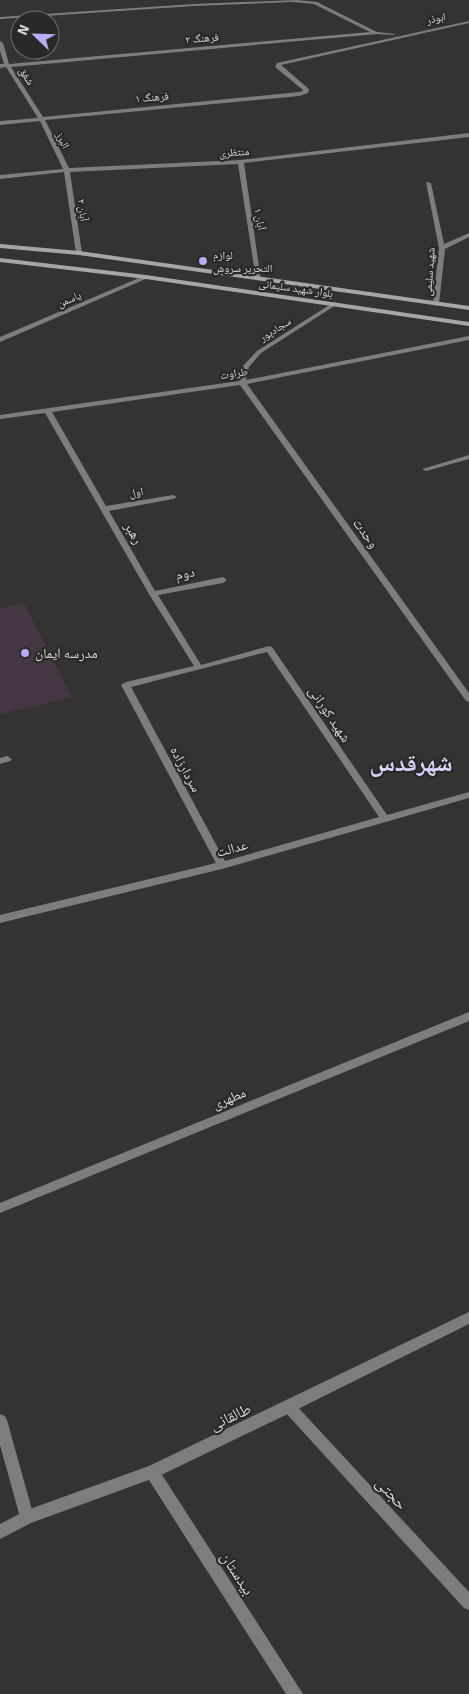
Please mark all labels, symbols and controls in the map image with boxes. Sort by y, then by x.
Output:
north arrow [10,10,60,60]
street label: ابوذر [424,10,447,27]
text: N [14,22,33,38]
street label: فرهنگ ۲ [185,31,220,46]
street label: شفق [16,65,37,88]
street label: فرهنگ ۱ [135,90,170,105]
street label: البرز [53,129,72,151]
street label: منتظری [218,145,250,160]
street label: آبان ۲ [75,198,91,222]
street label: آبان ۱ [251,207,268,231]
street label: شهید سلیمی [421,247,438,297]
place label: لوازم التحریر سروش [213,249,272,275]
marker: لوازم التحریر سروش [197,255,209,267]
street label: بلوار شهید سلیمانی [258,277,334,300]
street label: یاسمن [55,288,84,310]
street label: سجادپور [256,315,294,345]
street label: طراوت [219,365,249,382]
street label: اول [128,485,144,500]
street label: وحدت [349,515,382,552]
street label: رهبر [120,518,146,547]
street label: دوم [174,563,197,585]
place label: مدرسه ایمان [35,645,98,662]
marker: مدرسه ایمان [19,647,31,659]
street label: شهید کورانی [305,683,354,746]
street label: سردارزاده [166,743,205,795]
district label: شهرقدس [369,748,453,778]
street label: عدالت [215,836,250,861]
street label: مطهری [210,1084,249,1113]
street label: طالقانی [206,1399,254,1435]
street label: حجتی [371,1473,411,1514]
street label: بیدستان [216,1548,258,1599]

